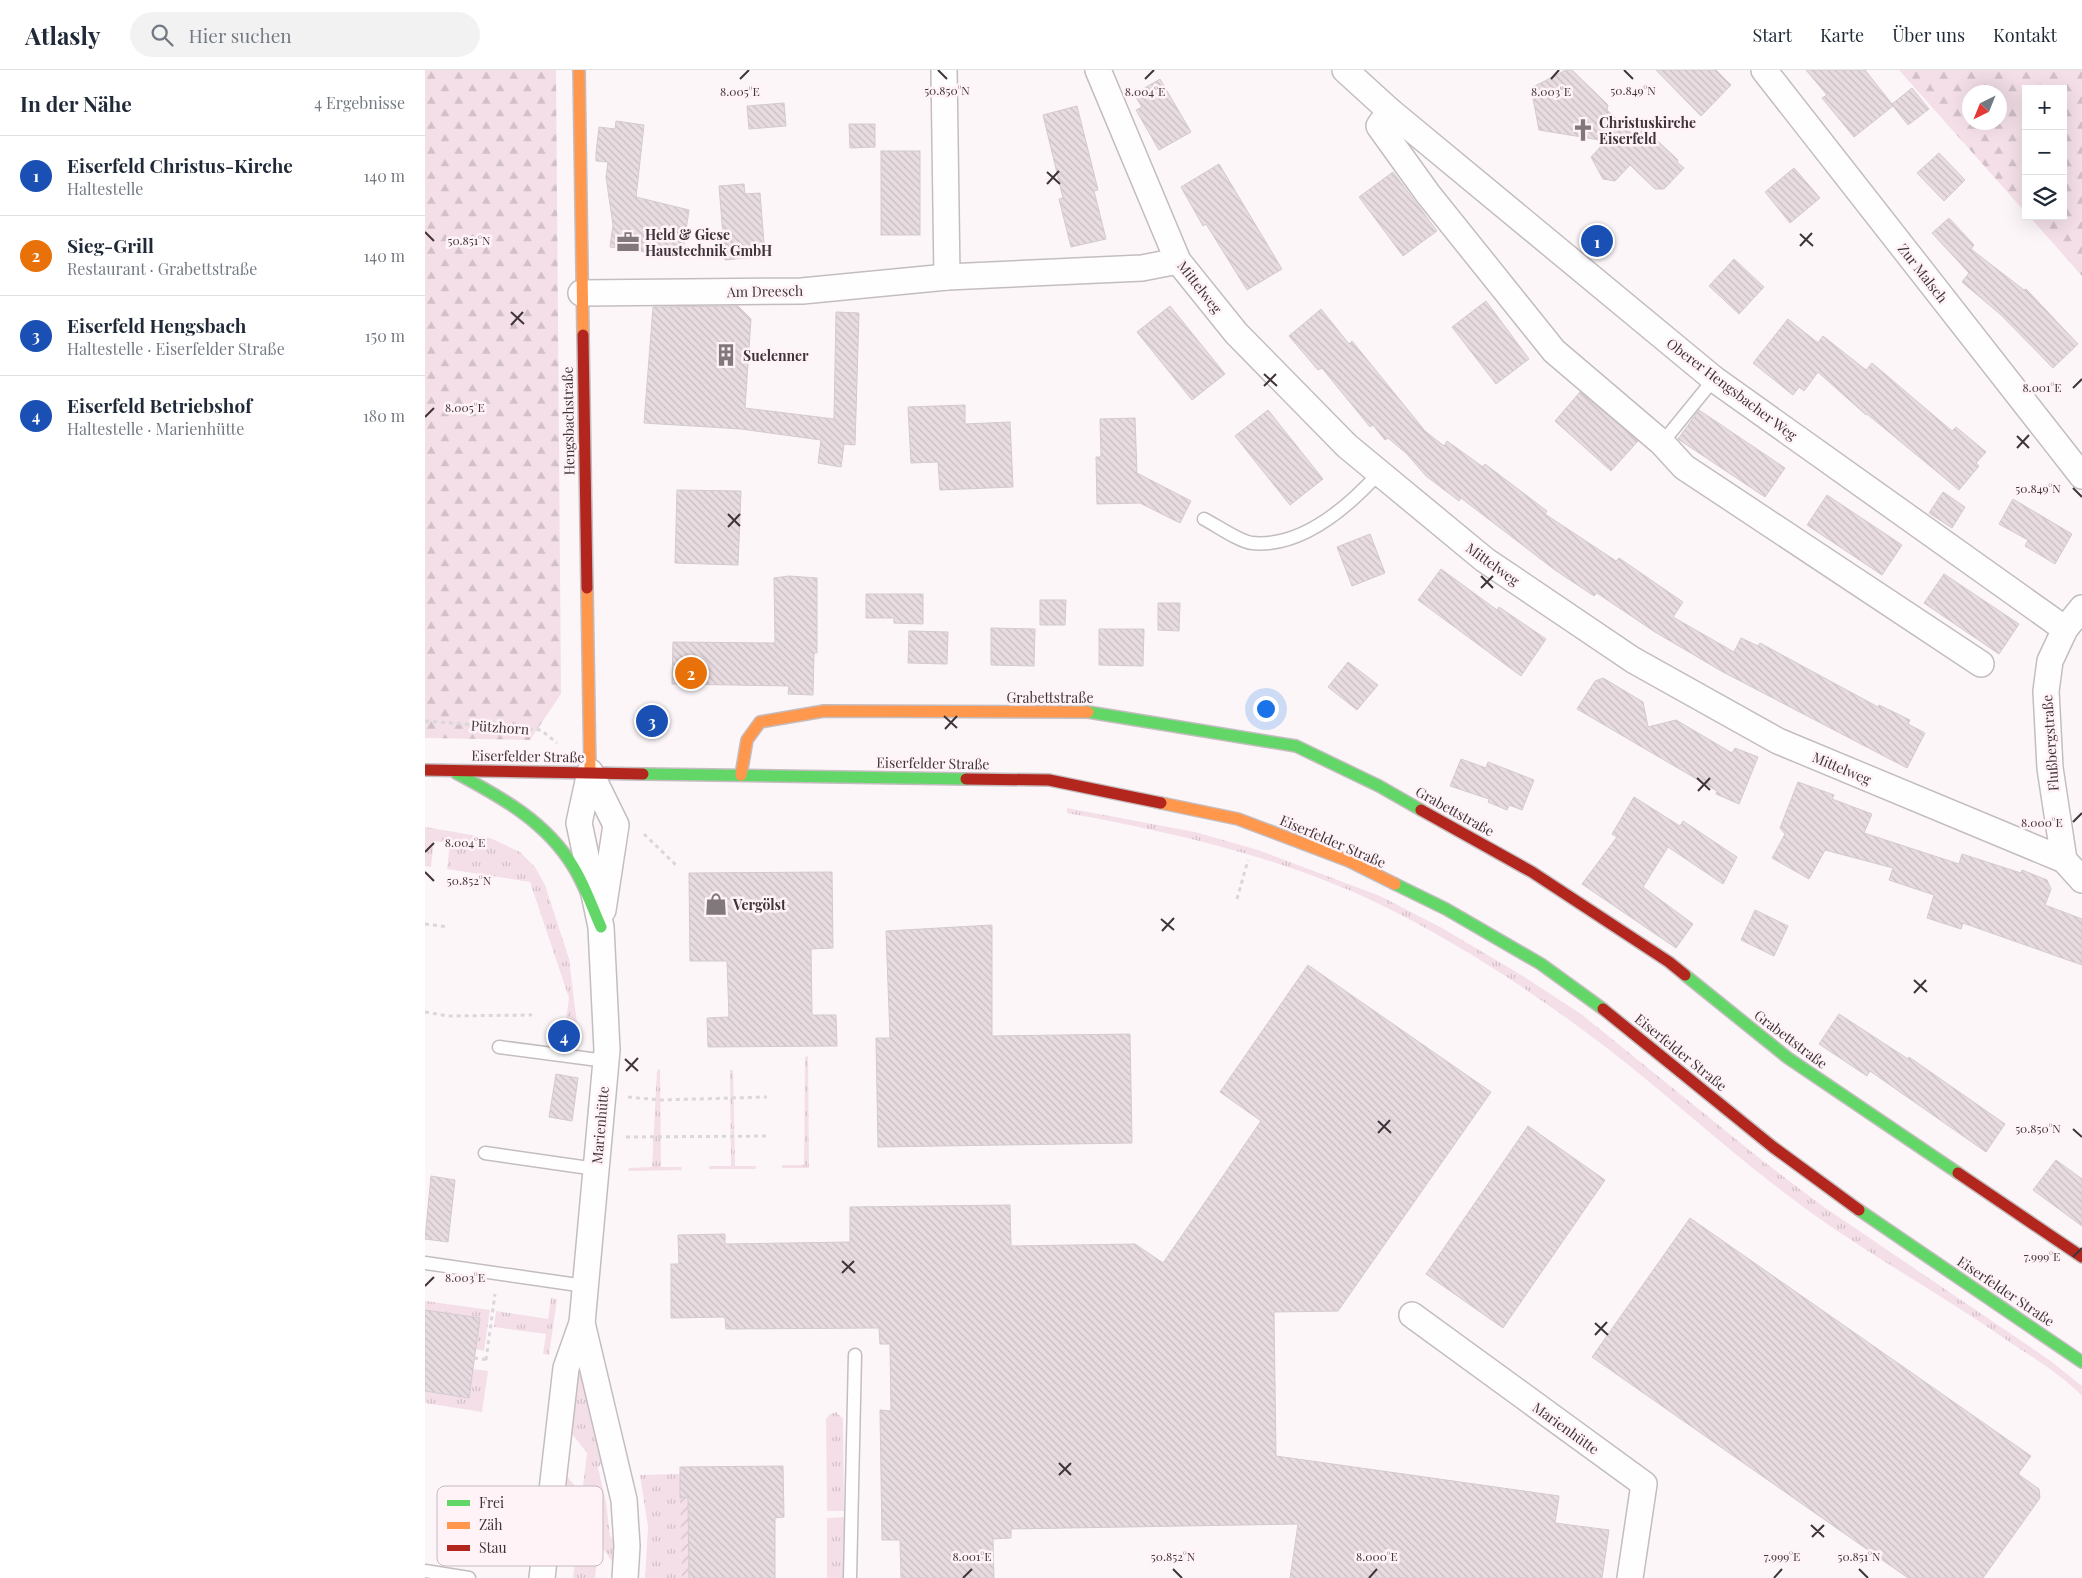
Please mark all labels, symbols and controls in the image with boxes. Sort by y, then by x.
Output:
search box [130,12,480,57]
text: Atlasly [25,19,100,51]
icon: search [148,21,176,49]
text: Hier suchen [188,22,292,48]
text: Start [1752,23,1792,47]
text: Karte [1820,23,1864,47]
text: Über uns [1892,23,1965,47]
text: Kontakt [1993,23,2057,47]
text: 50.850°N [924,82,970,98]
text: 50.849°N [1610,82,1656,98]
text: 8.005°E [720,83,760,99]
text: 8.004°E [1125,83,1165,99]
text: 8.003°E [1531,83,1571,99]
north arrow [1962,85,2007,130]
map controls [2022,85,2067,220]
button: + [2022,85,2067,130]
text: In der Nähe [20,89,132,117]
text: 4 Ergebnisse [314,92,405,113]
place label: Christuskirche Eiserfeld [1599,113,1696,148]
church icon: Christuskirche Eiserfeld [1570,117,1596,143]
button: − [2022,130,2067,175]
text: Eiserfeld Christus-Kirche [67,152,293,178]
text: 1 [33,165,39,186]
text: 140 m [363,165,405,186]
button: layers [2022,175,2067,220]
text: Haltestelle [67,178,143,199]
pin: 1 [1581,222,1613,260]
place label: Held & Giese Haustechnik GmbH [645,225,772,260]
office icon: Held & Giese Haustechnik GmbH [615,229,641,255]
text: Sieg-Grill [67,232,154,258]
text: 50.851°N [447,232,491,248]
street label: Zur Malsch [1894,240,1953,307]
text: 2 [32,245,40,266]
text: 140 m [363,245,405,266]
street label: Mittelweg [1173,257,1227,318]
text: Restaurant · Grabettstraße [67,258,257,279]
street label: Am Dreesch [726,281,804,301]
text: Eiserfeld Hengsbach [67,312,246,338]
text: 3 [32,325,40,346]
text: 150 m [365,325,405,346]
street label: Oberer Hengsbacher Weg [1663,334,1802,445]
text: Haltestelle · Eiserfelder Straße [67,338,285,359]
building icon: Suelenner [713,342,739,368]
place label: Suelenner [743,346,809,365]
street label: Hengsbachstraße [558,366,578,476]
text: 8.001°E [2022,379,2062,395]
text: Eiserfeld Betriebshof [67,392,252,418]
text: 8.005°E [445,399,485,415]
text: 4 [32,405,40,426]
text: 180 m [363,405,405,426]
text: Haltestelle · Marienhütte [67,418,244,439]
text: 50.849°N [2015,480,2061,496]
street label: Mittelweg [1462,538,1524,590]
pin: 2 [675,654,707,692]
street label: Grabettstraße [1006,688,1094,707]
street label: Flußbergstraße [2037,694,2063,792]
your location [1253,696,1279,722]
pin: 3 [636,702,668,740]
street label: Pützhorn [470,715,530,739]
street label: Eiserfelder Straße [471,746,585,766]
street label: Mittelweg [1810,747,1875,789]
street label: Eiserfelder Straße [876,753,990,773]
street label: Grabettstraße [1412,782,1498,840]
street label: Eiserfelder Straße [1277,810,1389,872]
text: 8.000°E [2021,814,2063,830]
text: 8.004°E [445,834,485,850]
text: 50.852°N [447,872,492,888]
shop icon: Vergölst [703,891,729,917]
place label: Vergölst [732,895,786,914]
street label: Grabettstraße [1751,1005,1831,1073]
street label: Eiserfelder Straße [1631,1009,1731,1095]
pin: 4 [548,1017,580,1055]
street label: Marienhütte [587,1085,613,1165]
text: 50.850°N [2015,1120,2061,1136]
text: 7.999°E [2024,1248,2060,1264]
street label: Eiserfelder Straße [1954,1251,2058,1331]
text: 8.003°E [445,1269,485,1285]
street label: Marienhütte [1529,1397,1603,1459]
legend [437,1486,603,1566]
text: Frei [479,1493,504,1512]
text: Zäh [479,1515,503,1534]
text: Stau [479,1538,507,1557]
text: 8.001°E [952,1548,992,1564]
text: 50.852°N [1151,1548,1196,1564]
text: 8.000°E [1356,1548,1398,1564]
text: 7.999°E [1764,1548,1800,1564]
text: 50.851°N [1837,1548,1881,1564]

